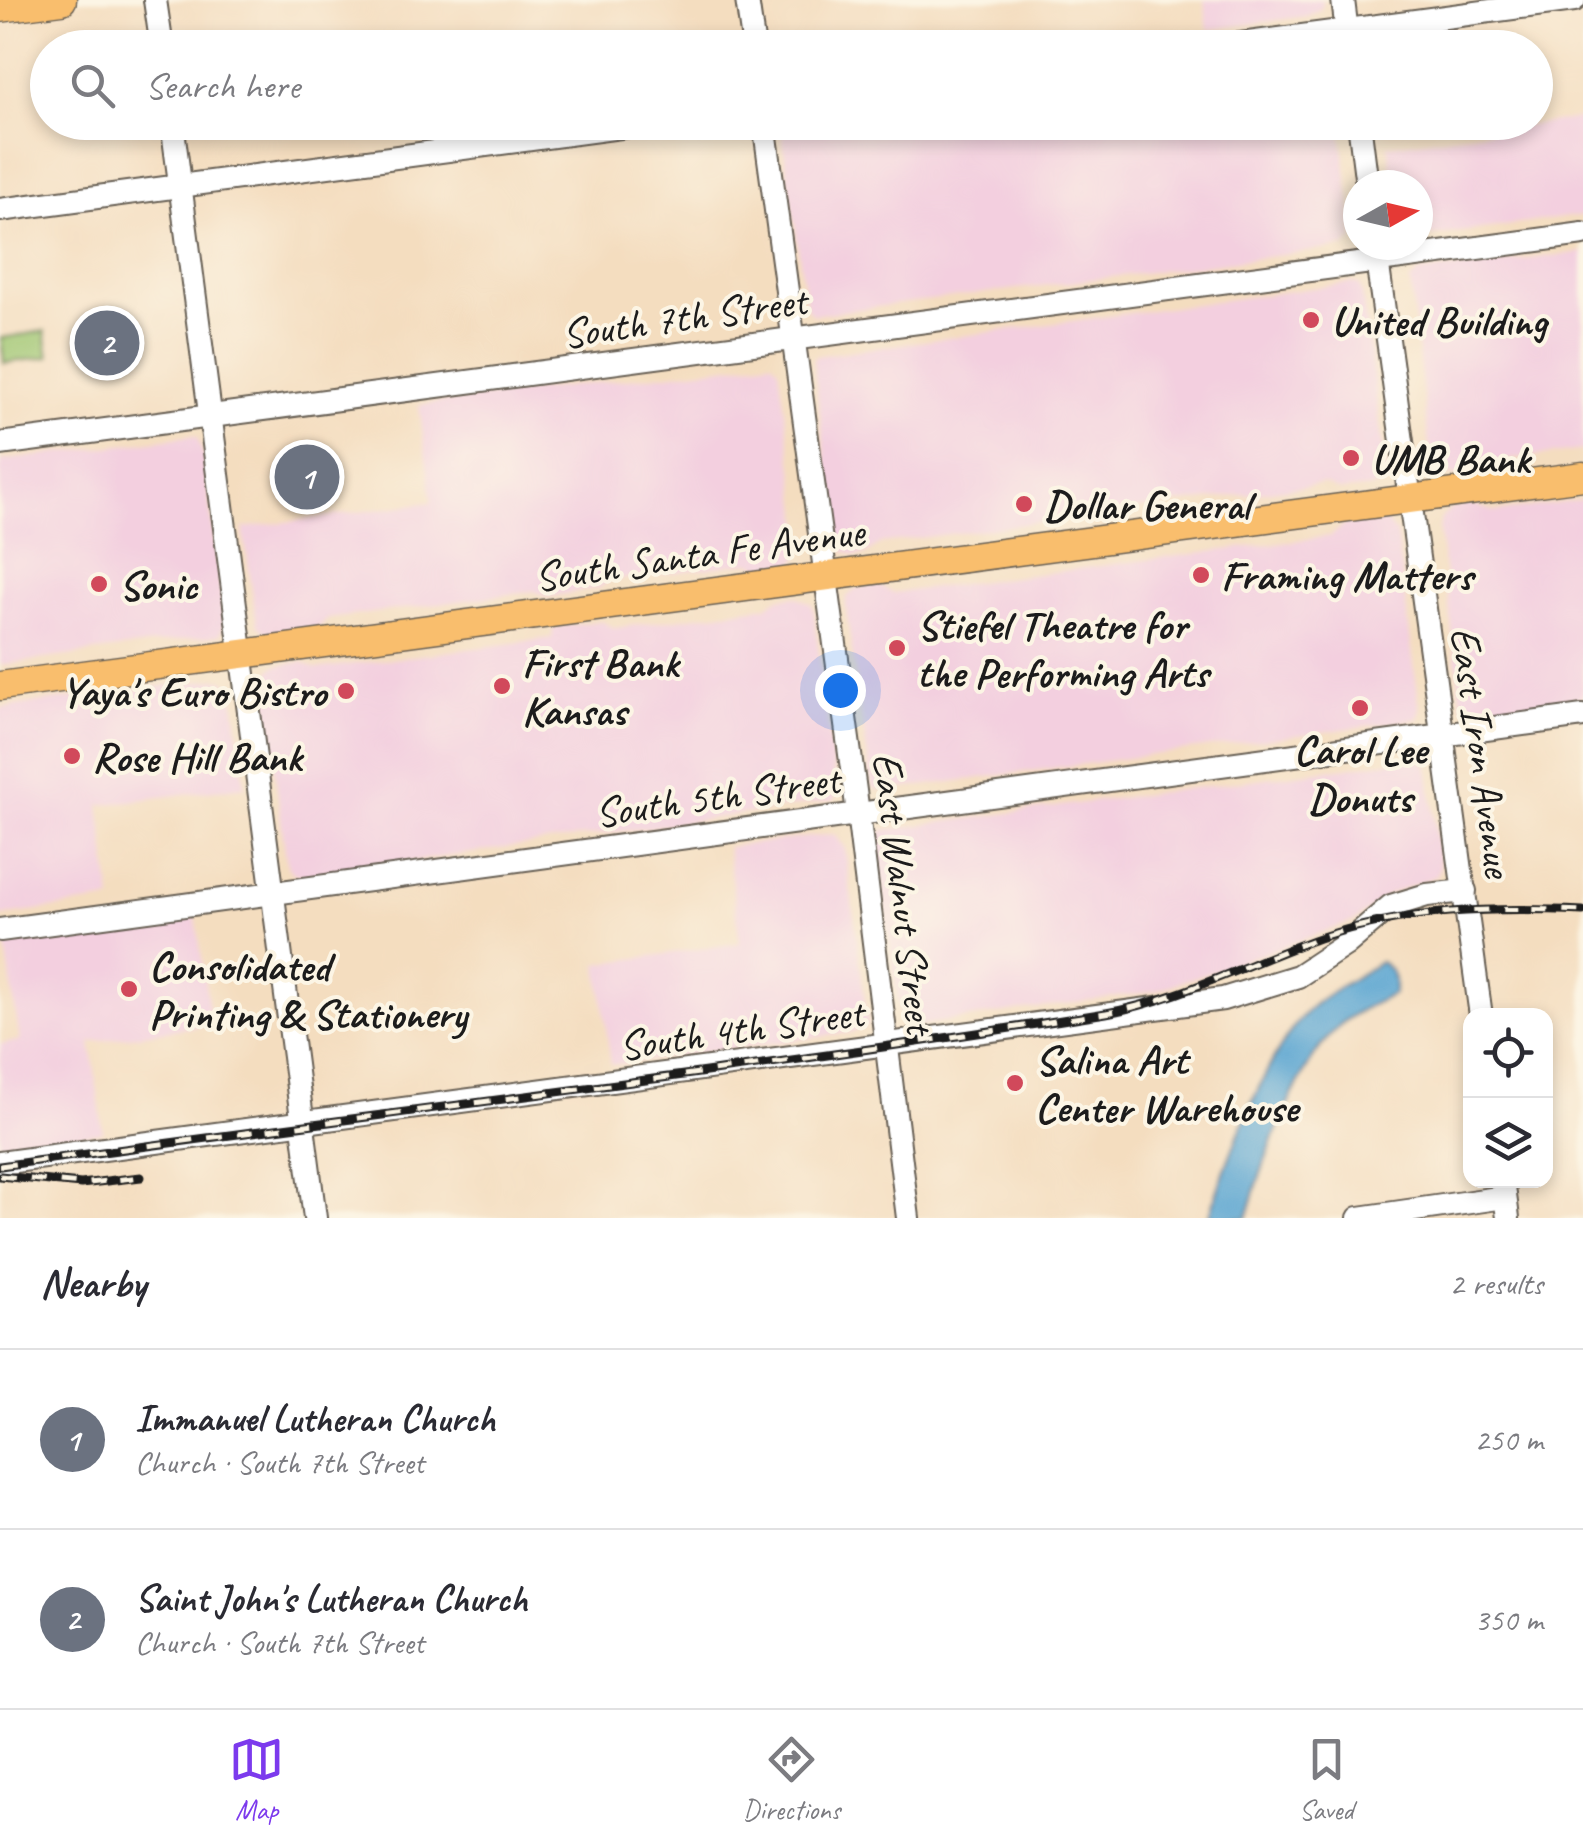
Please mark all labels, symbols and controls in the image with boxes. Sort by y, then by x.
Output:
search box [30,30,1553,140]
icon: search [65,58,120,113]
text: Search here [145,62,300,109]
north arrow [1343,170,1433,260]
street label: South 7th Street [559,274,814,361]
place label: United Building [1331,295,1549,348]
pin: 2 [74,306,140,380]
marker: United Building [1300,309,1322,331]
place label: UMB Bank [1371,433,1533,486]
pin: 1 [274,440,340,514]
marker: UMB Bank [1340,447,1362,469]
place label: Dollar General [1044,479,1257,532]
marker: Dollar General [1013,493,1035,515]
street label: South Santa Fe Avenue [531,505,870,604]
place label: Framing Matters [1221,550,1477,603]
place label: Sonic [119,559,199,612]
marker: Framing Matters [1190,564,1212,586]
marker: Sonic [88,573,110,595]
place label: Stiefel Theatre for the Performing Arts [917,599,1213,700]
street label: East Iron Avenue [1438,624,1526,883]
place label: First Bank Kansas [522,637,681,738]
marker: Stiefel Theatre for the Performing Arts [886,637,908,659]
your location [815,665,866,716]
place label: Yaya's Euro Bistro [61,666,329,719]
marker: First Bank Kansas [491,675,513,697]
marker: Yaya's Euro Bistro [335,680,357,702]
marker: Carol Lee Donuts [1349,697,1371,719]
place label: Carol Lee Donuts [1294,724,1430,825]
place label: Rose Hill Bank [92,731,305,784]
marker: Rose Hill Bank [61,745,83,767]
street label: East Walnut Street [860,750,948,1041]
street label: South 5th Street [592,753,847,840]
place label: Consolidated Printing & Stationery [149,940,470,1041]
marker: Consolidated Printing & Stationery [118,978,140,1000]
street label: South 4th Street [616,986,871,1073]
map controls [1463,1008,1553,1188]
button: locate [1463,1008,1553,1098]
place label: Salina Art Center Warehouse [1035,1034,1301,1135]
marker: Salina Art Center Warehouse [1004,1072,1026,1094]
button: layers [1463,1098,1553,1188]
text: Nearby [40,1257,146,1310]
text: 2 results [1449,1263,1543,1304]
text: Immanuel Lutheran Church [135,1395,495,1442]
text: 1 [65,1419,80,1460]
text: 250 m [1474,1419,1543,1460]
text: Church · South 7th Street [135,1442,424,1483]
text: Saint John's Lutheran Church [135,1575,527,1622]
text: 2 [65,1599,80,1640]
text: 350 m [1474,1599,1543,1640]
text: Church · South 7th Street [135,1622,424,1663]
tab: Map [229,1732,284,1827]
tab: Directions [743,1732,840,1827]
tab: Saved [1299,1732,1354,1827]

